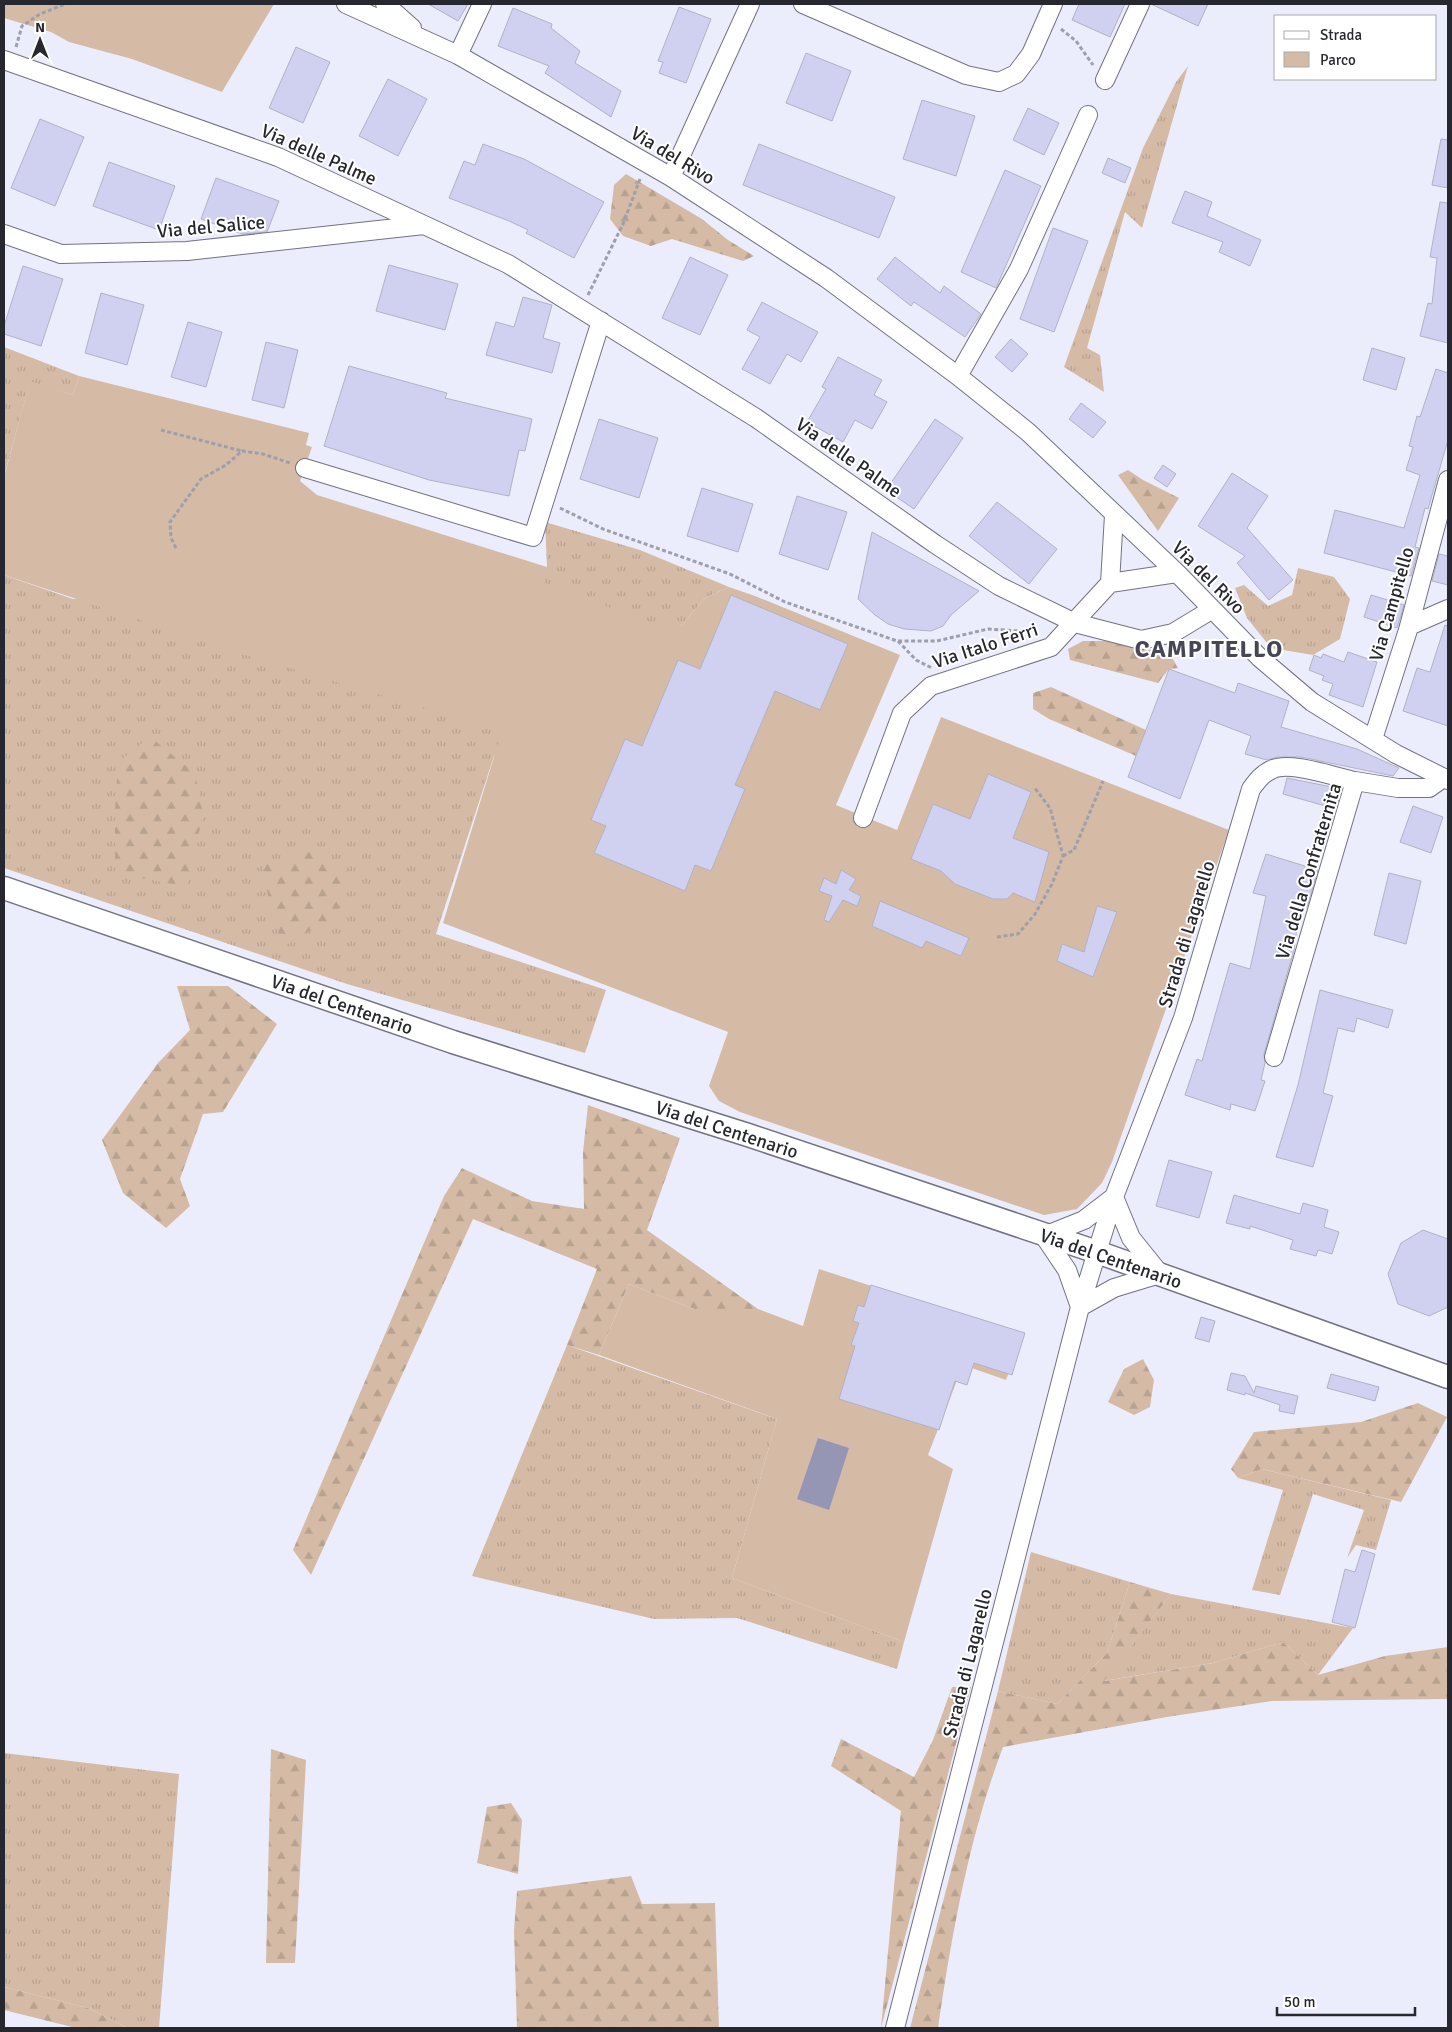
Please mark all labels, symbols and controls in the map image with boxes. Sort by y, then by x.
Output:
north arrow [15,15,65,65]
legend [1274,15,1437,80]
text: N [35,19,45,36]
text: Strada [1320,26,1362,44]
text: Parco [1320,51,1356,69]
street label: Via delle Palme [257,119,380,191]
street label: Via del Rivo [626,121,719,190]
street label: Via del Salice [156,210,266,244]
street label: Via delle Palme [791,412,906,503]
street label: Via del Rivo [1167,536,1250,619]
street label: Via Campitello [1364,544,1420,664]
street label: Via Italo Ferri [930,618,1041,674]
district label: CAMPITELLO [1135,634,1283,664]
street label: Via della Confraternita [1271,780,1347,963]
street label: Strada di Lagarello [1153,858,1221,1011]
street label: Via del Centenario [267,969,416,1041]
street label: Via del Centenario [652,1096,801,1164]
street label: Via del Centenario [1036,1223,1185,1295]
street label: Strada di Lagarello [938,1586,998,1740]
scale bar [1277,1984,1414,2016]
text: 50 m [1284,1993,1315,2011]

